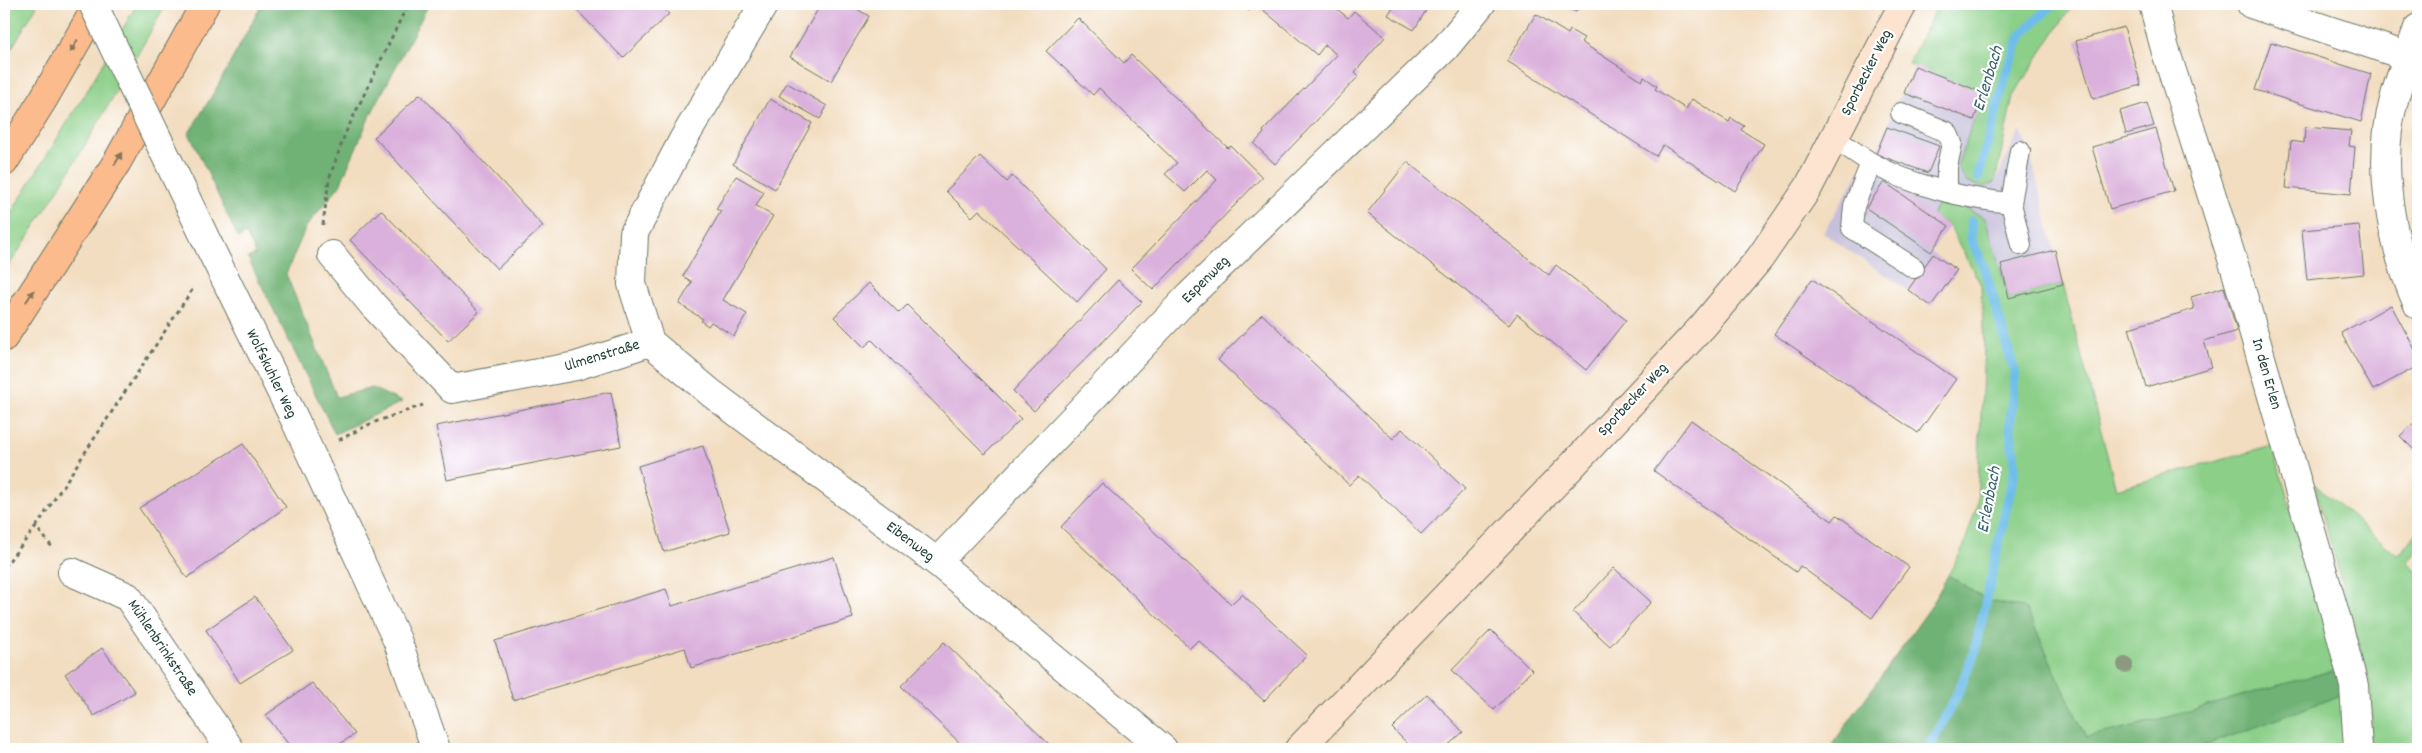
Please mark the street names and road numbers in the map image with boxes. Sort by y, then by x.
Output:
street label: Sporbecker Weg [1835,26,1899,120]
street label: Espenweg [1177,251,1235,309]
street label: Wolfskuhler Weg [239,325,303,423]
street label: Ulmenstraße [561,334,643,378]
street label: In den Erlen [2245,336,2287,412]
street label: Sporbecker Weg [1592,358,1674,442]
street label: Eibenweg [881,516,939,568]
street label: Mühlenbrinkstraße [121,595,203,701]

